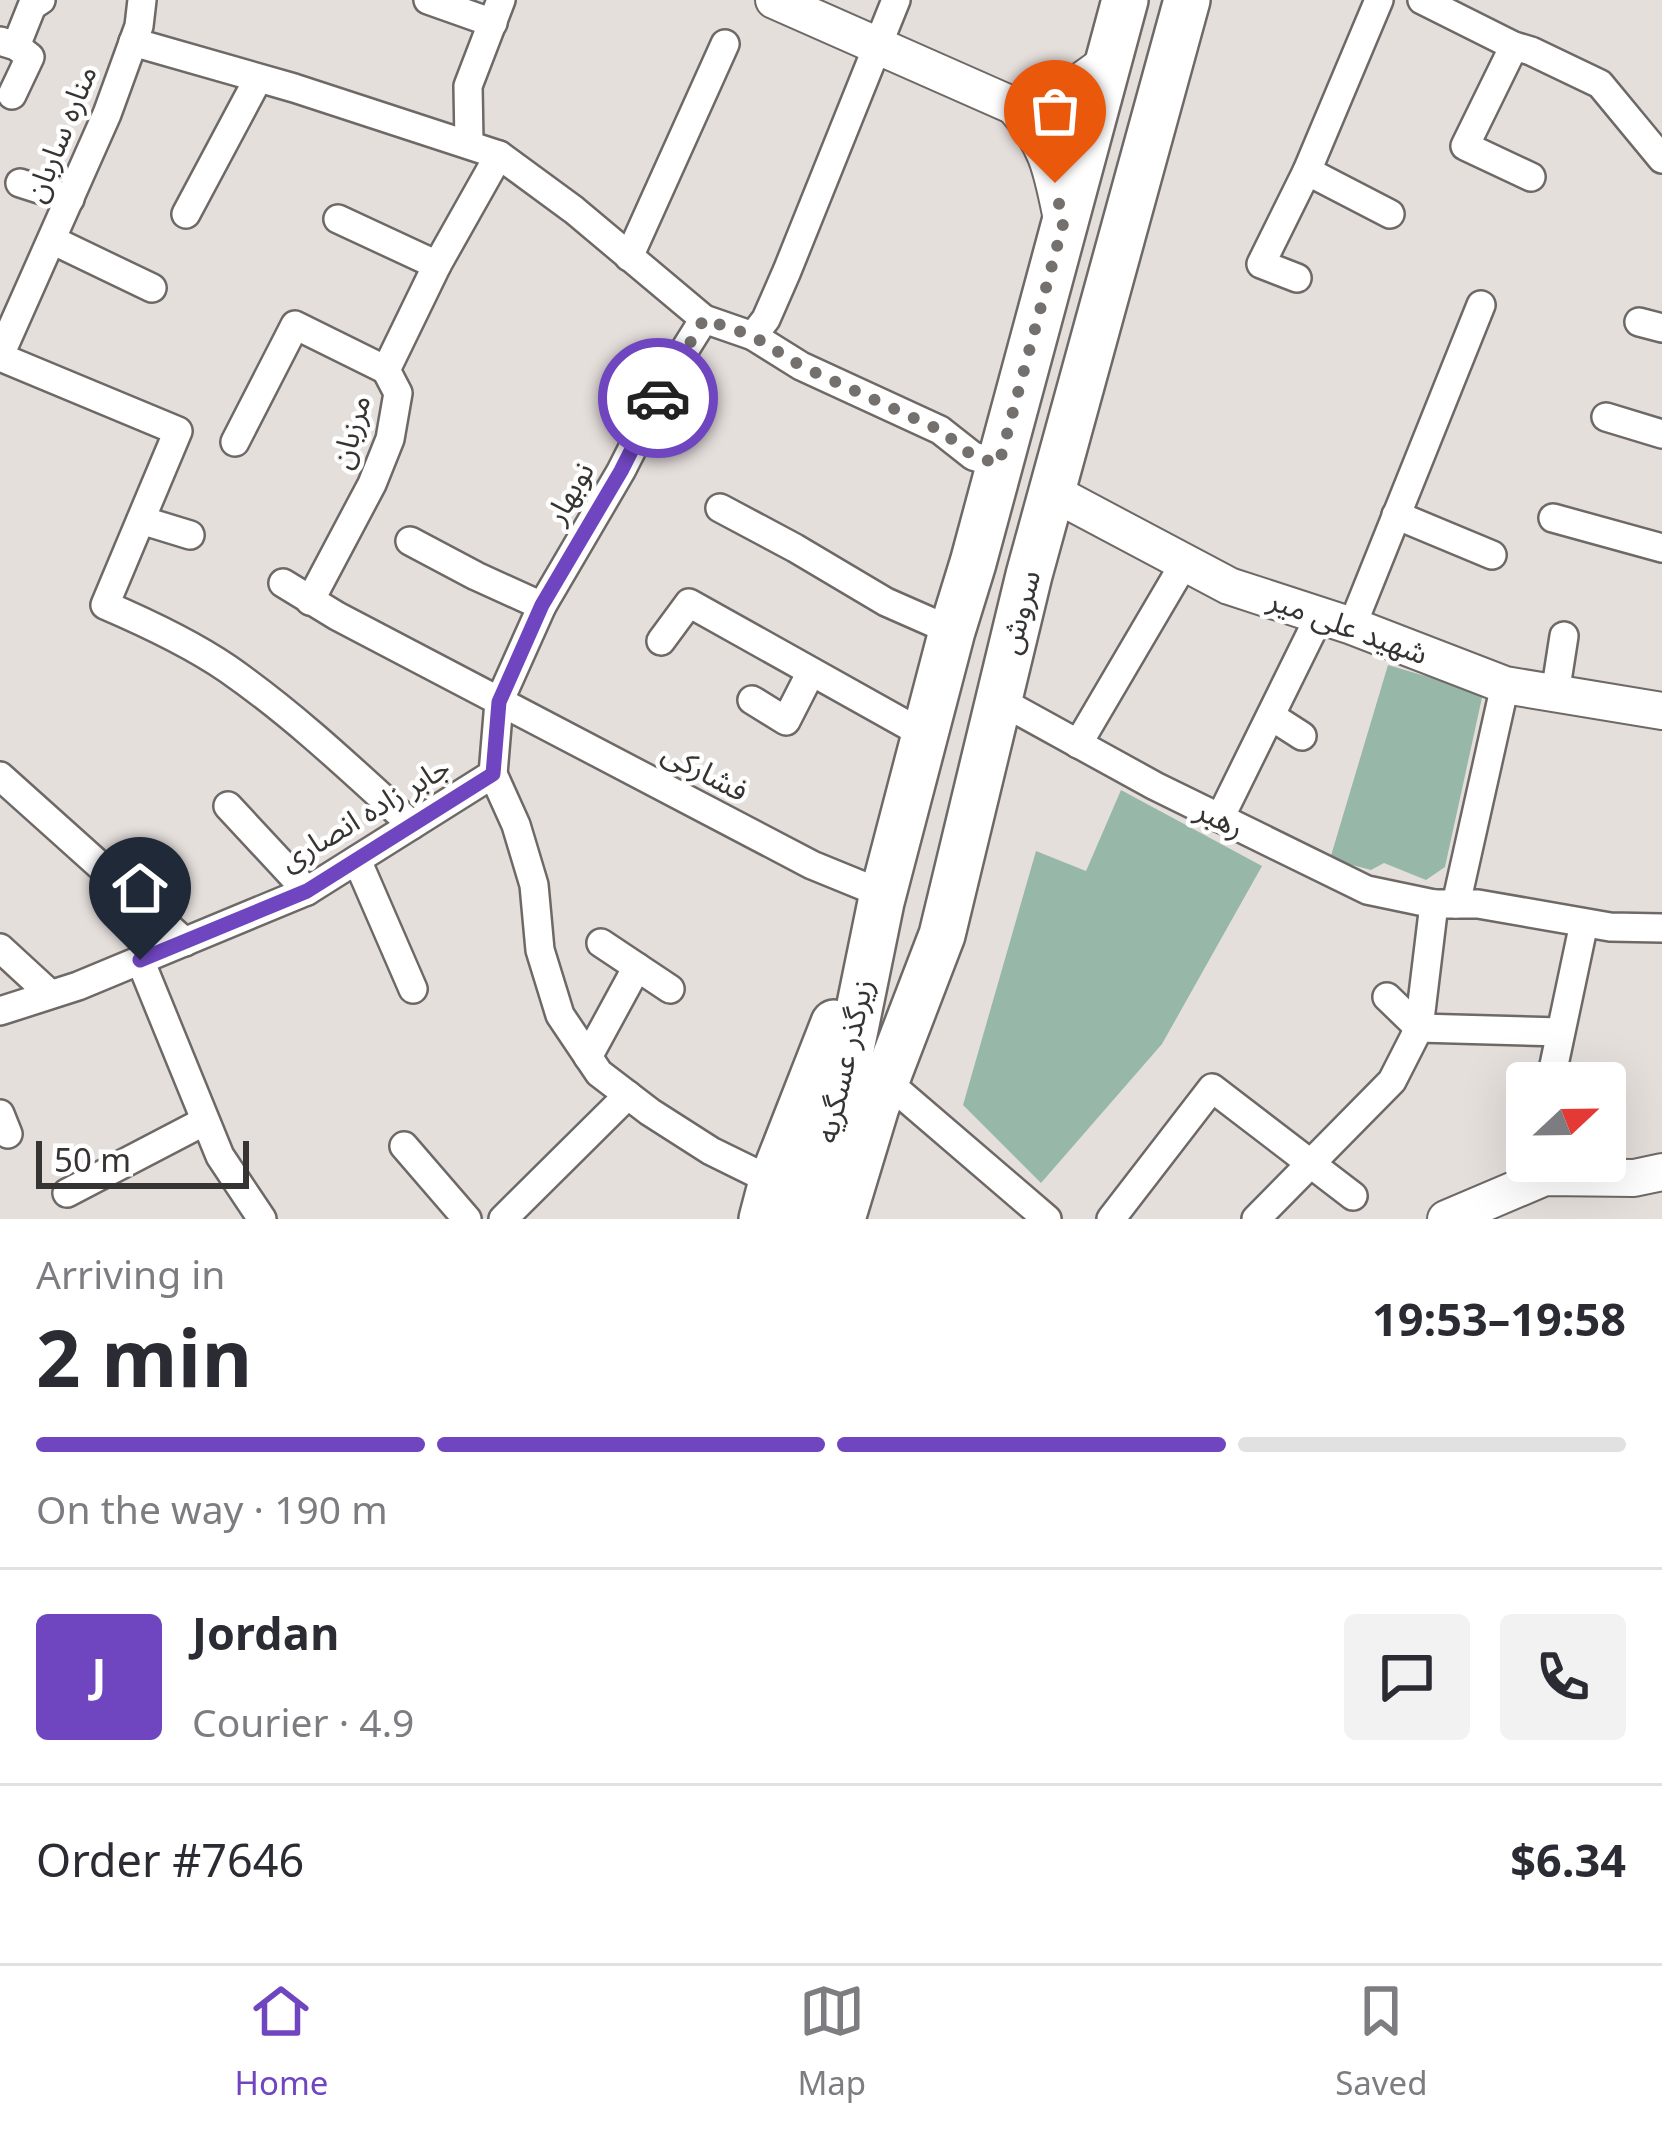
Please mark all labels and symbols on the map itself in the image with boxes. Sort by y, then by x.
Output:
street label: مناره ساربان [5,56,118,213]
pin [1004,60,1106,183]
courier [598,338,718,458]
street label: مرزبان [311,387,392,477]
street label: نوبهار [526,449,614,538]
street label: سروش [979,563,1062,661]
street label: شهید علی میر [1258,569,1437,686]
street label: فشارکی [649,723,760,822]
street label: جابر زاده انصاری [267,738,464,891]
street label: رهبر [1183,780,1256,859]
pin [89,837,191,960]
street label: زیرگذر عسگریه [796,973,895,1150]
north arrow [1506,1062,1626,1182]
scale bar [36,1135,249,1188]

